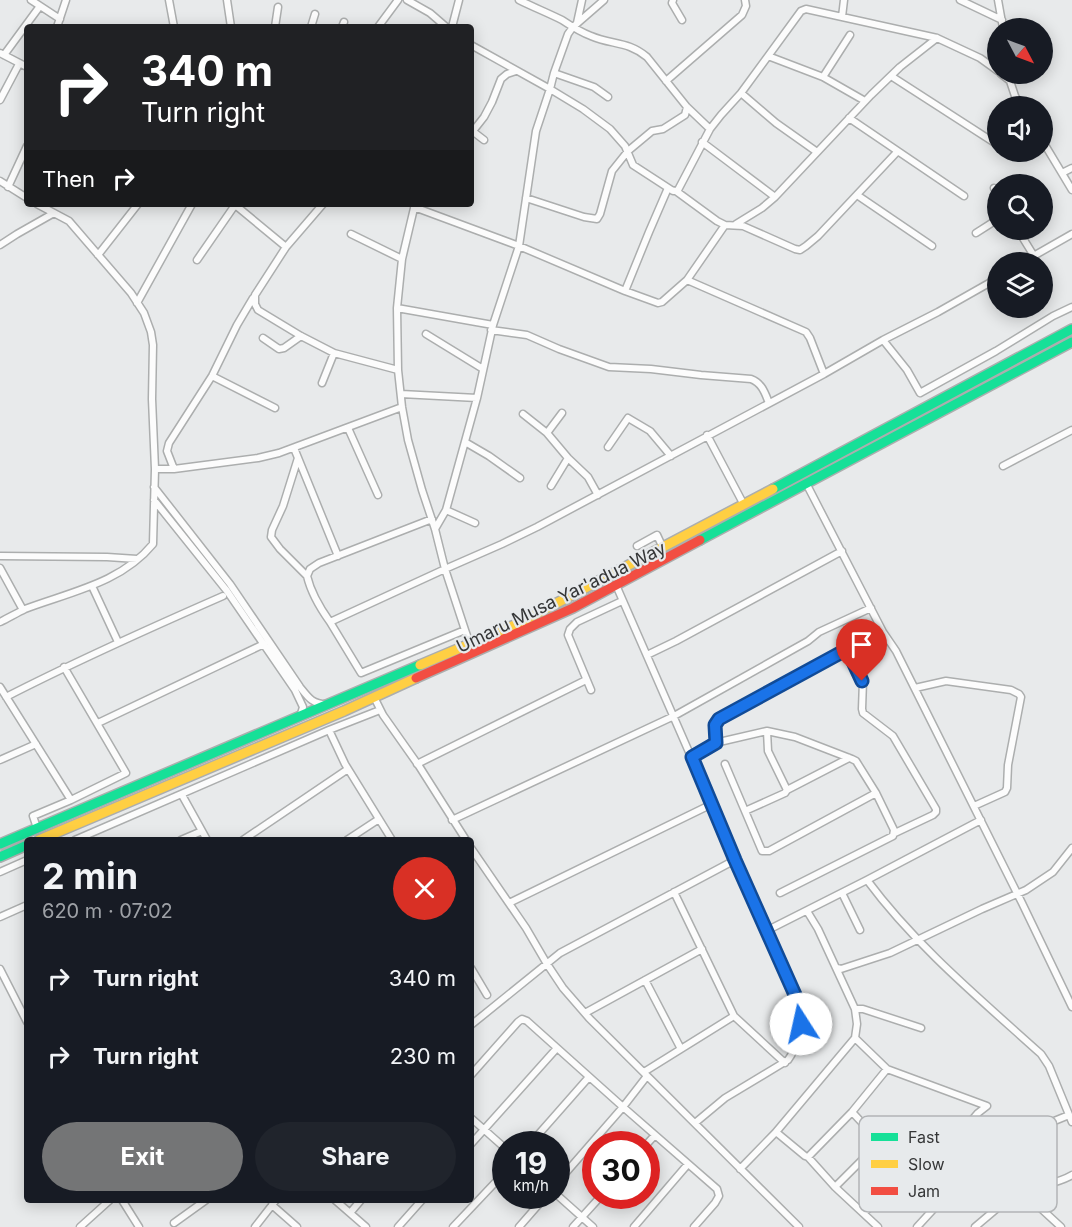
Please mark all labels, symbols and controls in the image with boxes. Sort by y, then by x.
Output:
north arrow [987,18,1053,84]
map controls [987,18,1053,318]
text: 340 m [141,45,273,96]
icon: right [42,48,120,126]
text: Turn right [141,96,265,129]
button: sound [987,96,1053,162]
icon: right [107,162,140,195]
text: Then [42,166,95,192]
button: search [987,174,1053,240]
button: layers [987,252,1053,318]
street label: Umaru Musa Yar'adua Way [453,537,669,657]
pin [836,619,887,681]
icon: arrive [845,628,878,661]
text: 2 min [42,854,138,898]
button: close [393,857,456,920]
text: 620 m · 07:02 [42,899,173,923]
icon: right [42,962,75,995]
text: Turn right [93,965,199,991]
text: 340 m [389,965,456,991]
position arrow [769,992,833,1056]
icon: right [42,1040,75,1073]
text: Turn right [93,1043,199,1069]
text: 230 m [390,1043,456,1069]
legend [859,1116,1057,1212]
button: Exit [42,1122,243,1191]
button: Share [255,1122,456,1191]
text: Fast [908,1127,940,1147]
speed limit sign: 30 [582,1131,660,1209]
text: 19 [515,1145,547,1181]
text: Slow [908,1154,945,1174]
text: km/h [513,1176,549,1195]
text: Jam [908,1181,940,1201]

